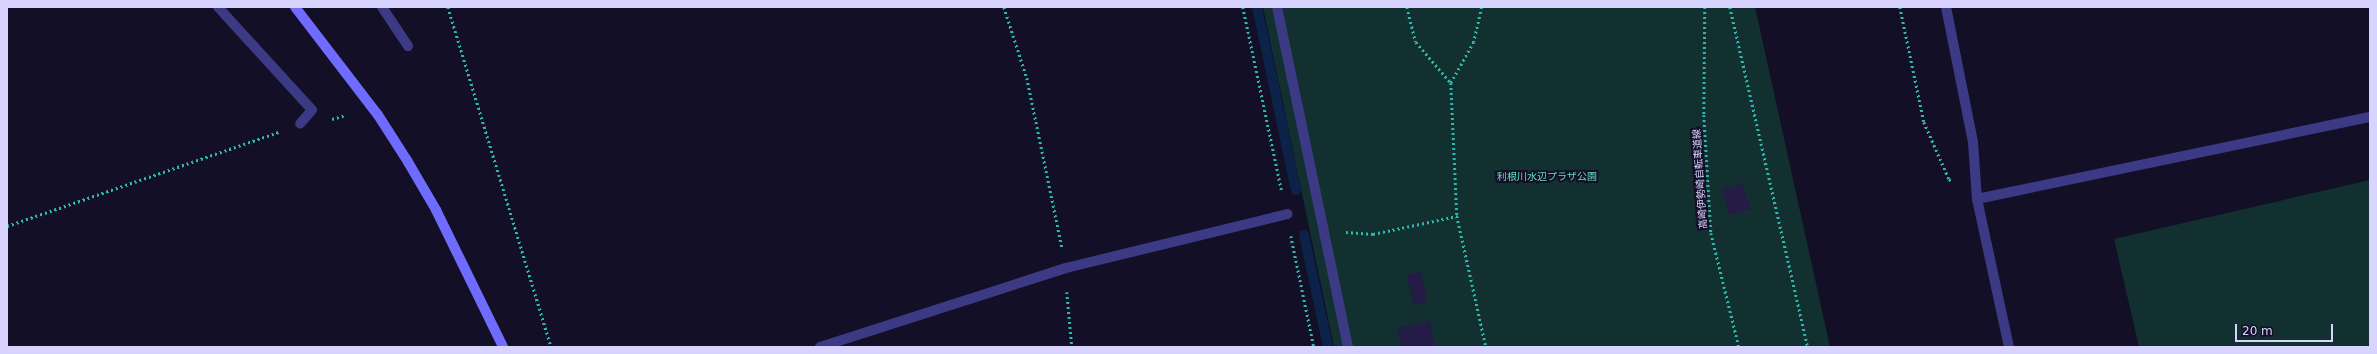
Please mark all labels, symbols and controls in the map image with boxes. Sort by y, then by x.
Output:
street label: 高崎伊勢崎自転車道線 [1691,129,1709,229]
park label: 利根川水辺プラザ公園 [1497,171,1597,183]
scale bar [2237,316,2335,342]
text: 20 m [2242,324,2273,338]

